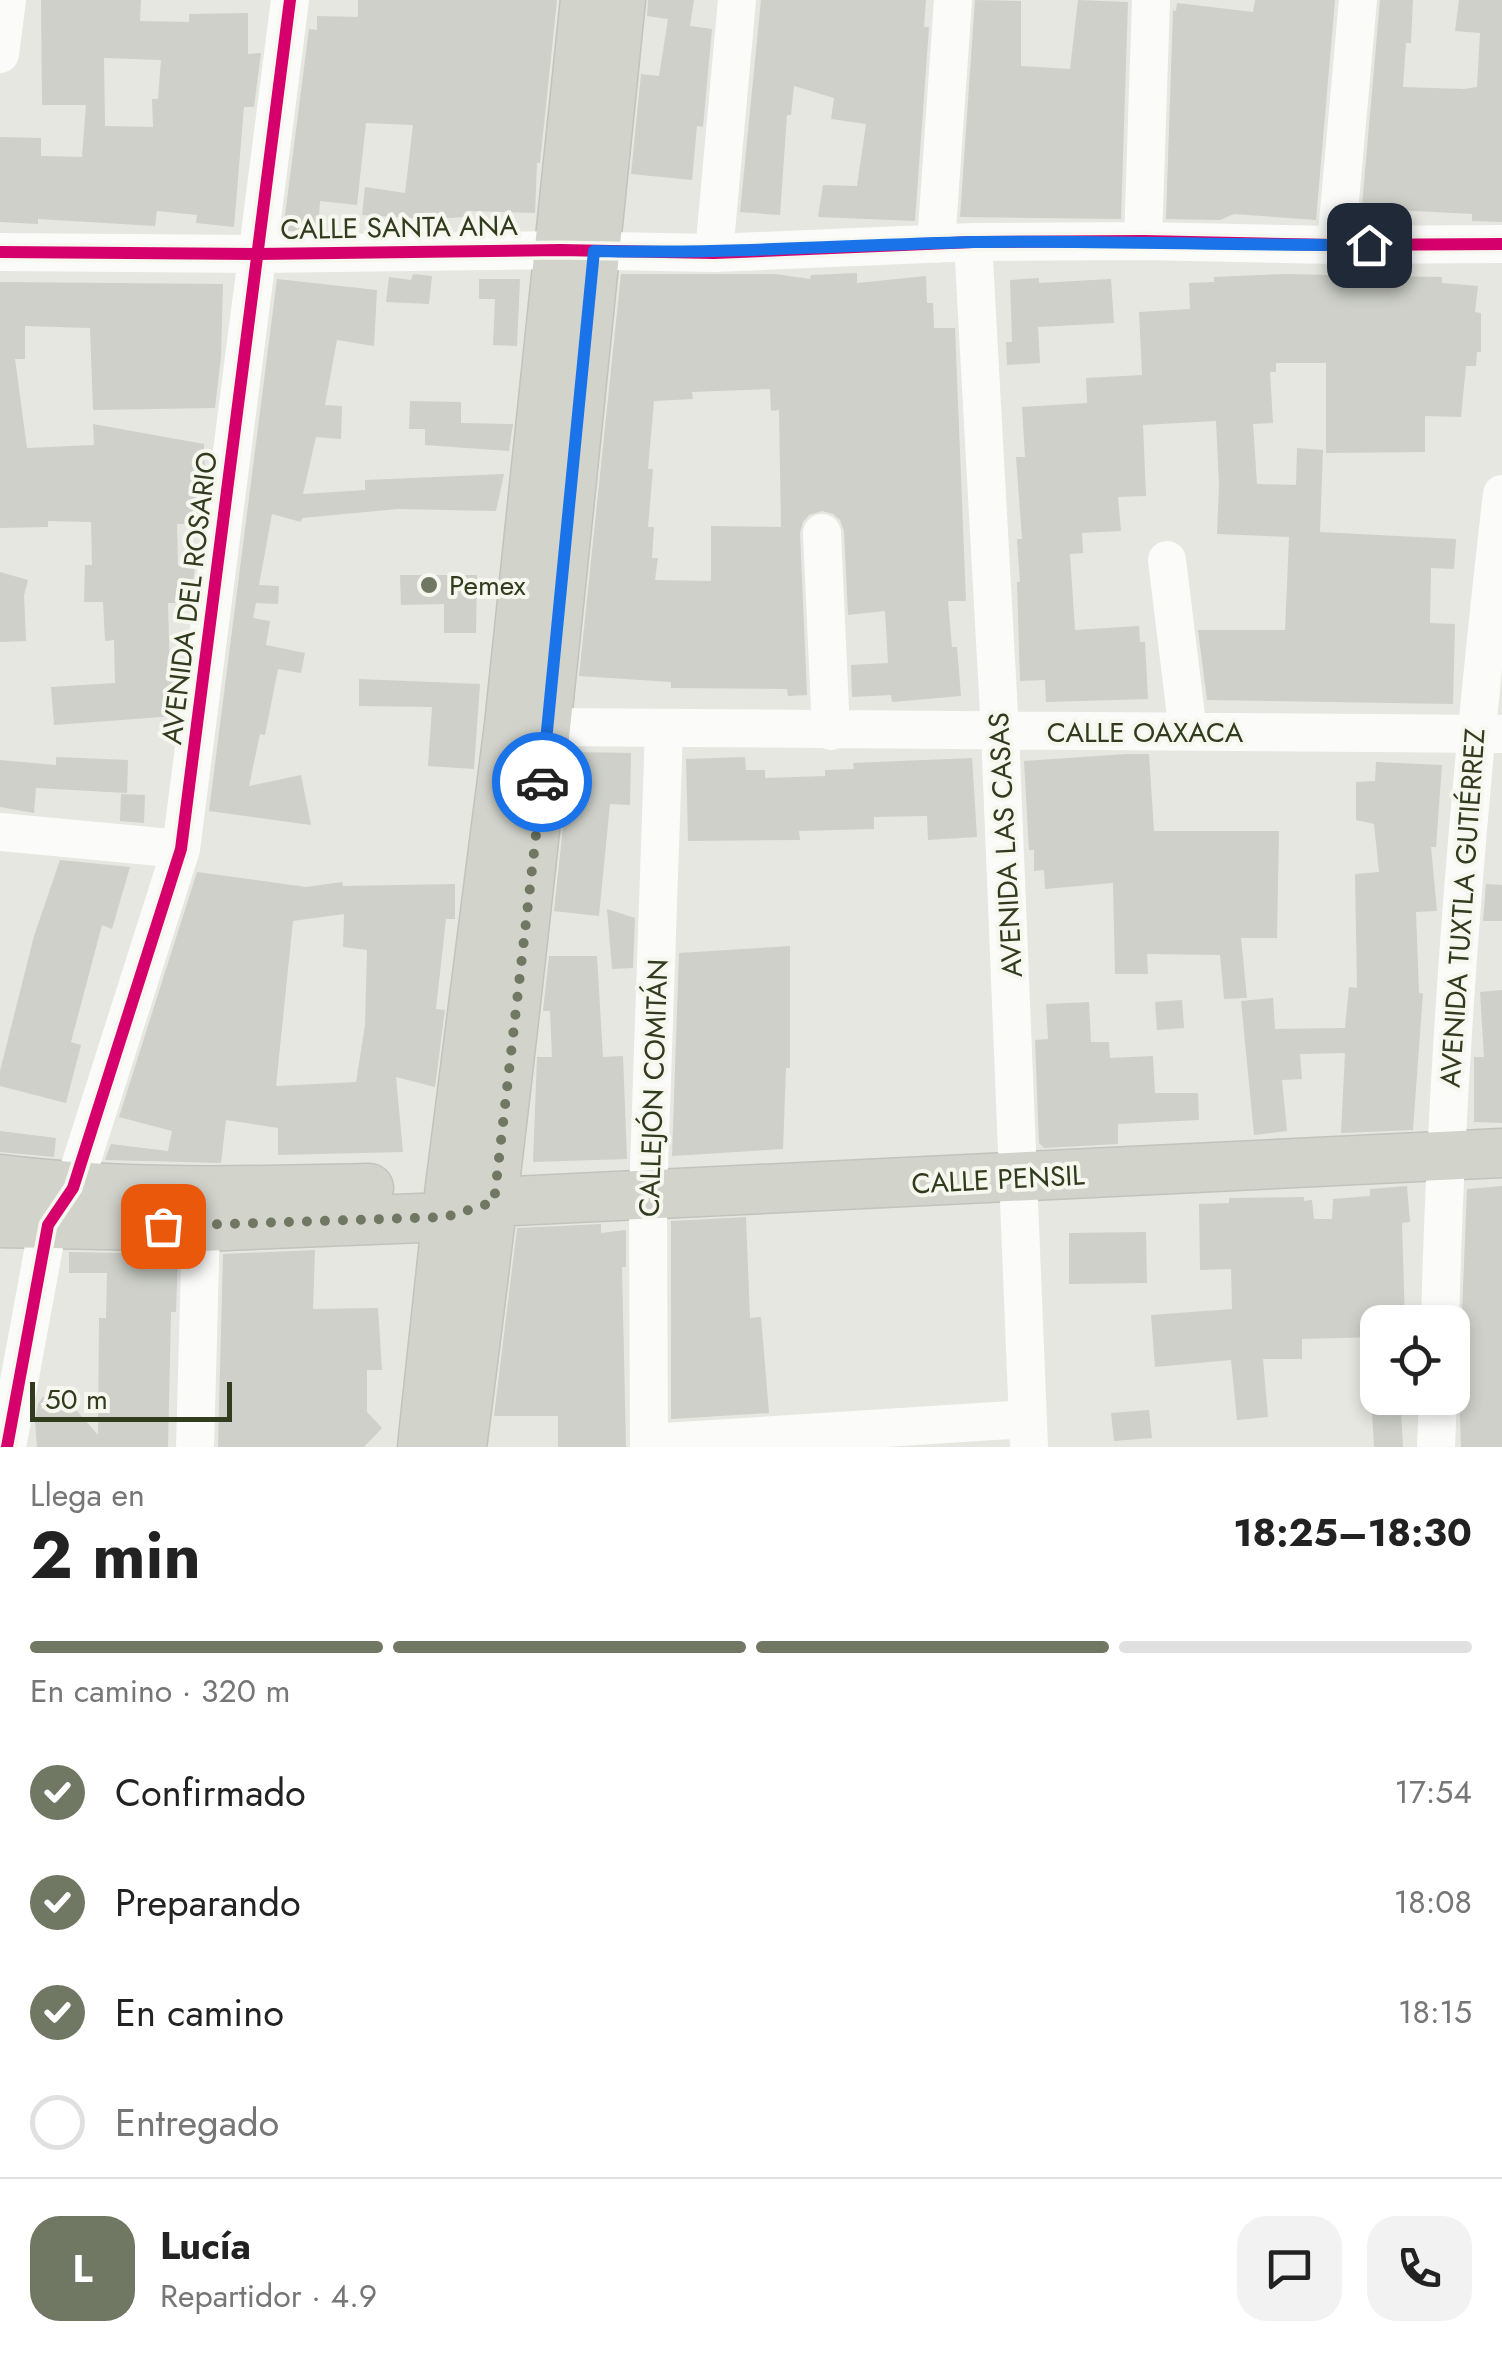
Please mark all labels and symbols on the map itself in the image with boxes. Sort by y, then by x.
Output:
pin [1327,203,1412,288]
street label: CALLE SANTA ANA [280,205,519,250]
street label: AVENIDA DEL ROSARIO [151,449,228,747]
place label: Pemex [449,565,526,606]
marker: Pemex [418,574,440,596]
street label: AVENIDA LAS CASAS [978,711,1033,979]
street label: CALLE OAXACA [1047,712,1244,753]
street label: AVENIDA TUXTLA GUTIÉRREZ [1429,727,1496,1089]
courier [492,732,592,832]
street label: CALLEJÓN COMITÁN [629,958,678,1218]
street label: CALLE PENSIL [910,1154,1086,1205]
pin [121,1184,206,1269]
scale bar [30,1377,232,1422]

